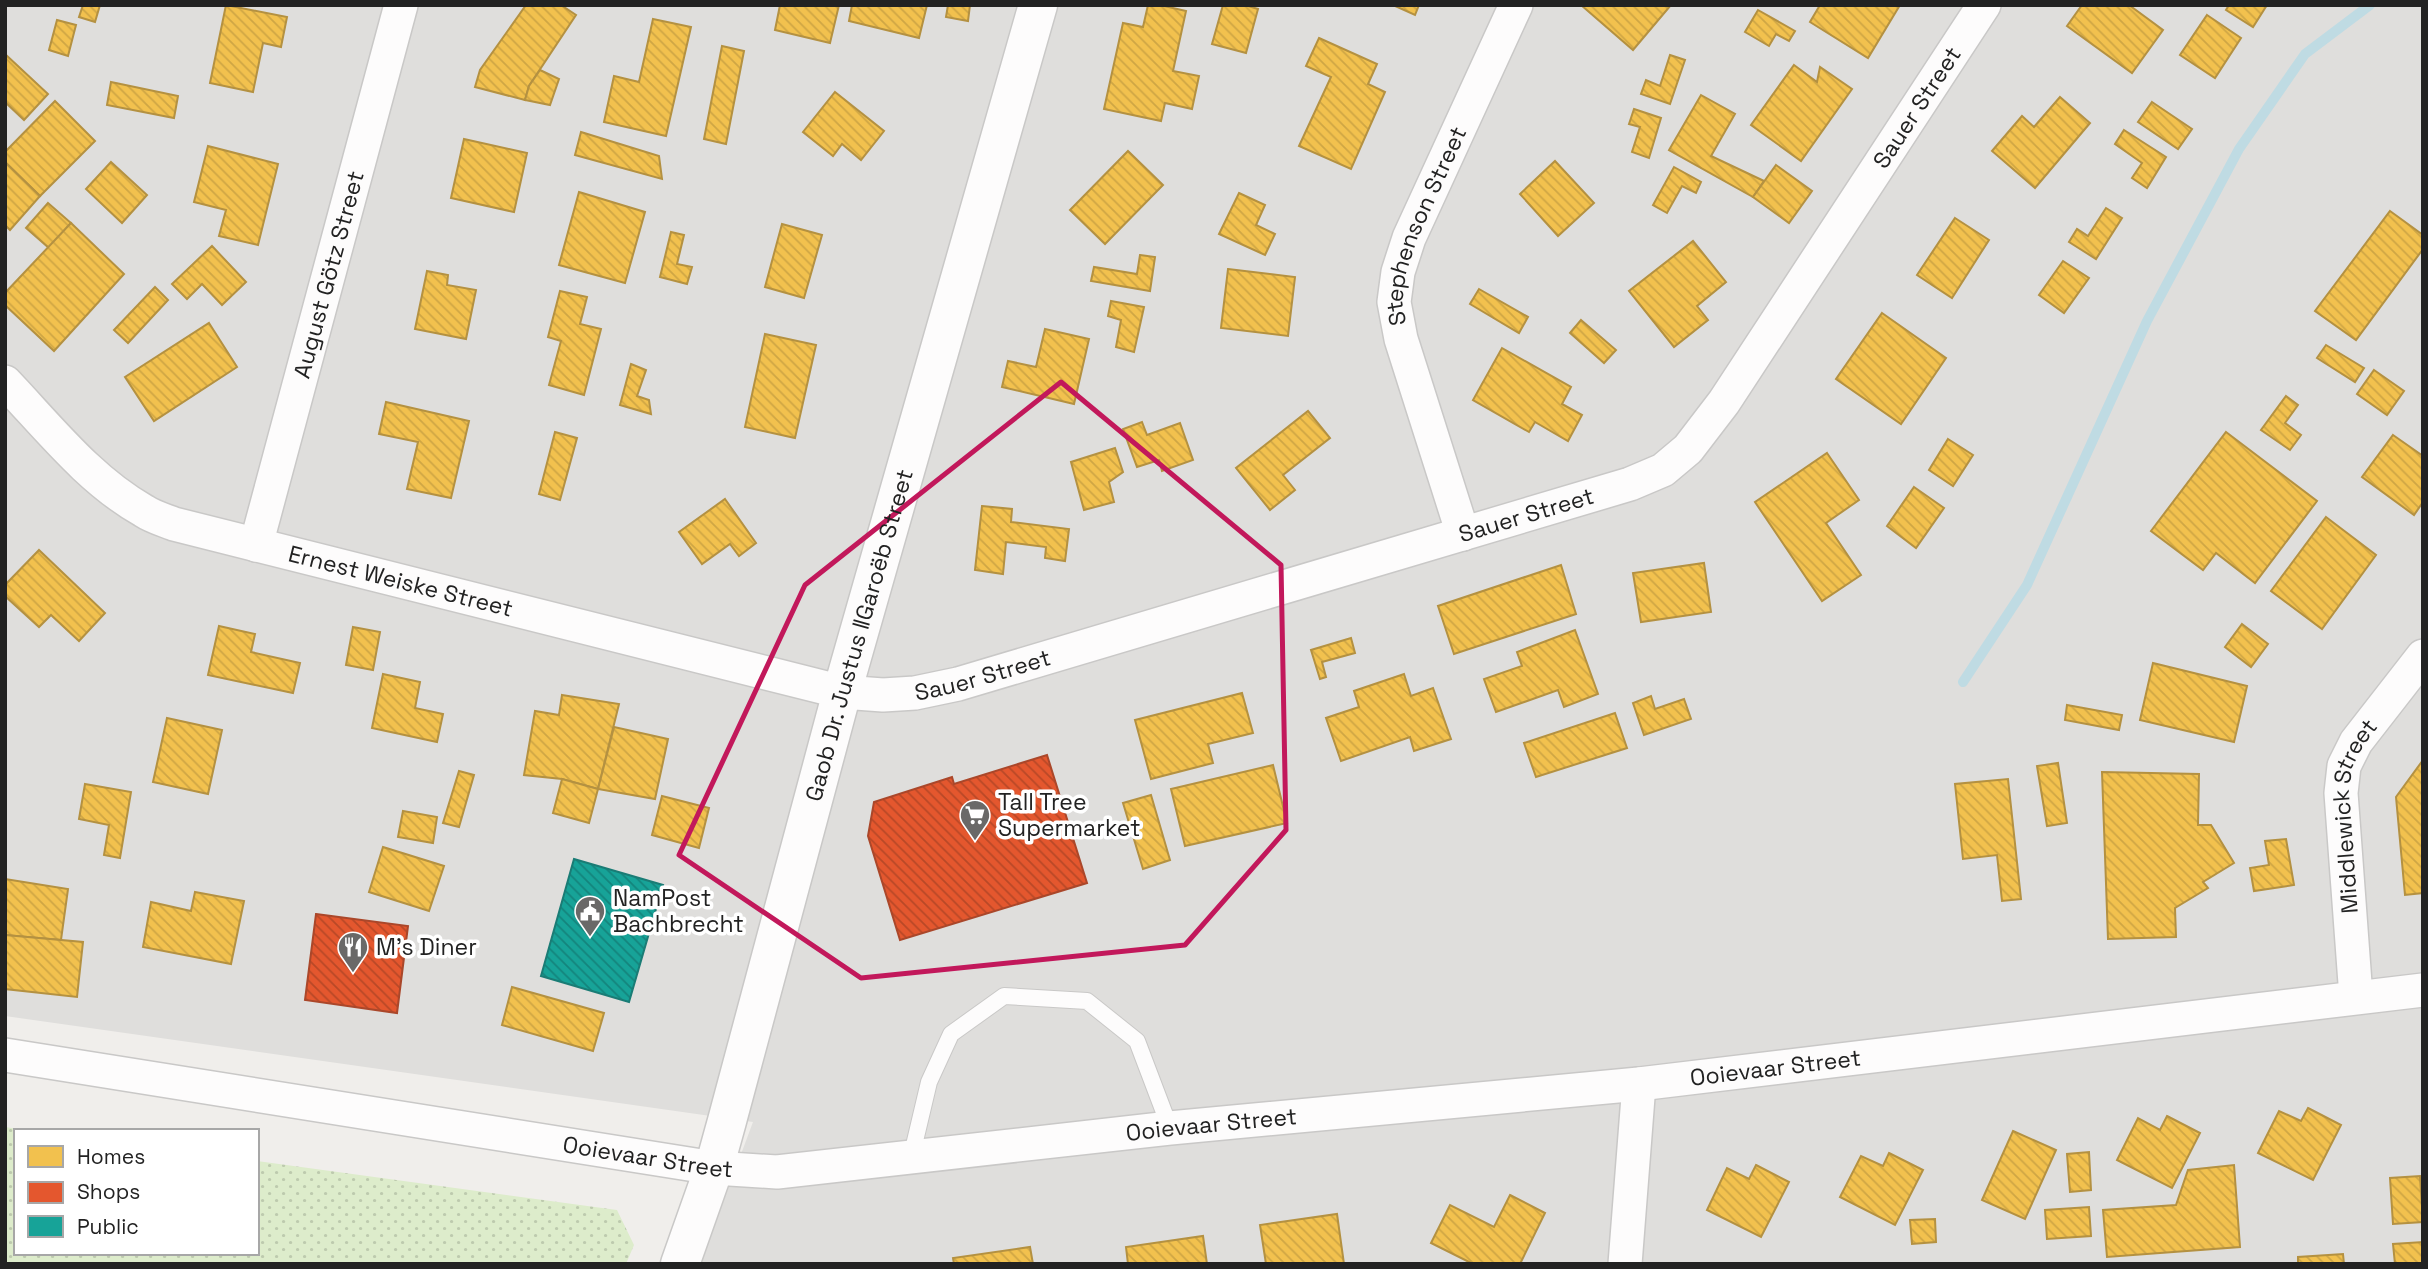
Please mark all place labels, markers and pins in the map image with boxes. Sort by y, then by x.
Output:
place label: Tall Tree Supermarket [998,787,1140,843]
supermarket icon: Tall Tree Supermarket [958,798,992,842]
place label: NamPost Bachbrecht [613,883,744,939]
public building icon: NamPost Bachbrecht [573,894,607,938]
restaurant icon: M's Diner [336,930,370,974]
place label: M's Diner [376,932,477,962]

